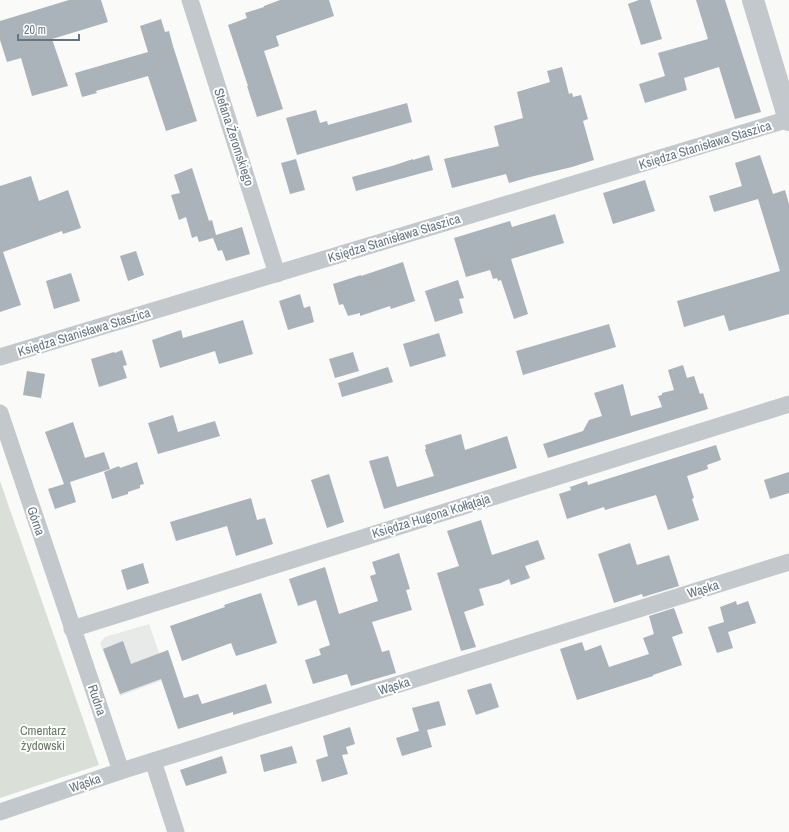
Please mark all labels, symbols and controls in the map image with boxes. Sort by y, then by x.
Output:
scale bar [18,16,79,42]
text: 20 m [24,22,46,38]
street label: Stefana Żeromskiego [210,86,258,188]
street label: Księdza Stanisława Staszica [637,117,773,173]
street label: Księdza Stanisława Staszica [326,210,462,266]
street label: Księdza Stanisława Staszica [16,304,152,360]
street label: Księdza Hugona Kołłątaja [370,490,492,542]
street label: Górna [23,504,49,538]
street label: Wąska [685,576,721,602]
street label: Wąska [376,673,412,699]
street label: Rudna [84,682,110,718]
park label: Cmentarz żydowski [20,722,66,754]
street label: Wąska [67,770,103,796]

